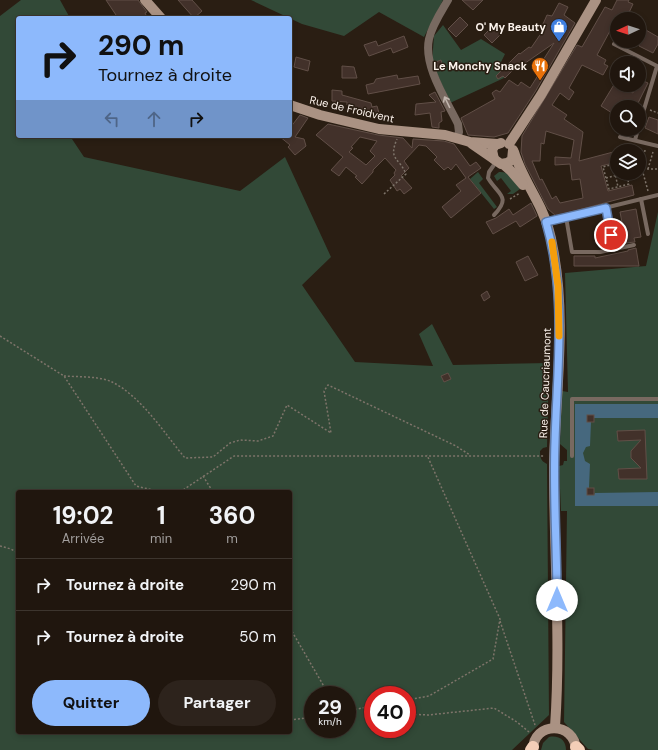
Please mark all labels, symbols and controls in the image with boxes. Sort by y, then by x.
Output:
north arrow [610,12,646,48]
map controls [610,12,646,180]
shop icon: O' My Beauty [549,17,569,42]
place label: O' My Beauty [475,20,546,34]
text: 290 m [98,27,184,64]
icon: right [32,32,84,84]
restaurant icon: Le Monchy Snack [530,56,550,81]
button: sound [610,56,646,92]
place label: Le Monchy Snack [433,59,528,73]
text: Tournez à droite [98,63,232,87]
street label: Rue de Froidvent [308,92,396,126]
one-way arrow [443,96,450,108]
button: search [610,100,646,136]
icon: left [101,108,123,130]
icon: ahead [143,108,165,130]
icon: right [185,108,207,130]
button: layers [610,144,646,180]
pin [594,218,628,252]
icon: arrive [600,224,622,246]
street label: Rue de Caucriaumont [536,328,554,438]
text: 19:02 [53,500,113,531]
text: 1 [157,500,165,531]
text: 360 [209,500,255,531]
text: Arrivée [62,530,104,547]
text: min [150,530,172,547]
text: m [226,530,238,547]
icon: right [32,574,54,596]
text: Tournez à droite [66,575,184,595]
text: 290 m [230,575,276,595]
position arrow [536,579,578,621]
icon: right [32,626,54,648]
text: Tournez à droite [66,627,184,647]
text: 50 m [239,627,276,647]
button: Quitter [32,680,150,726]
button: Partager [158,680,276,726]
speed limit sign: 40 [364,686,416,738]
text: 29 [318,694,342,720]
text: km/h [318,715,342,728]

